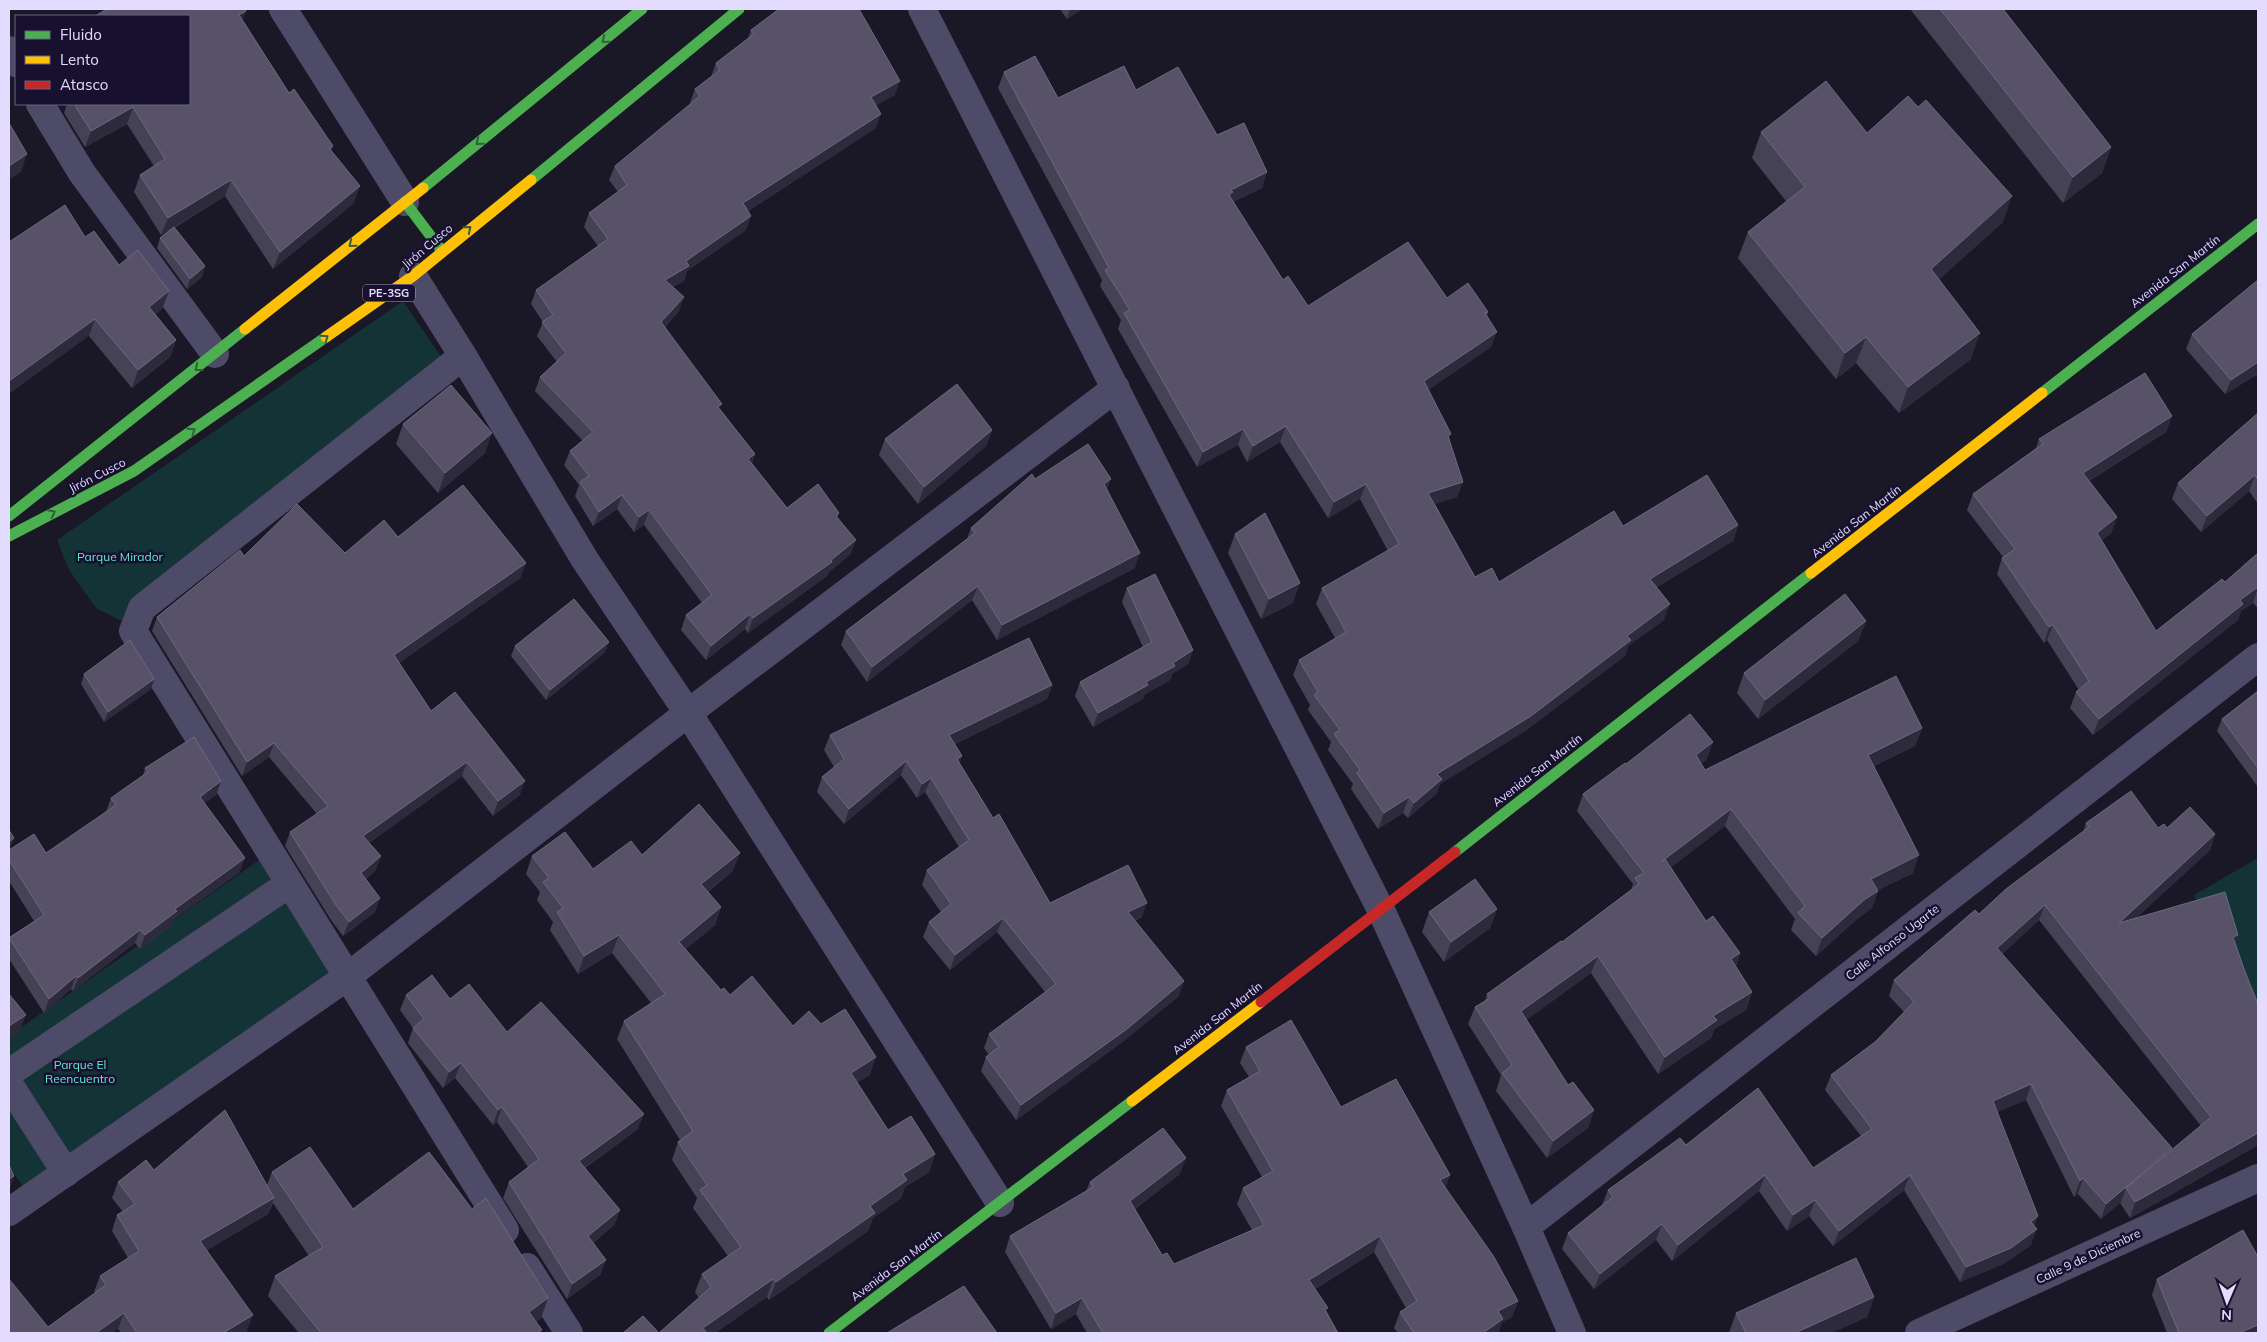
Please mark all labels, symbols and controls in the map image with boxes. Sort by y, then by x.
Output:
legend [15,15,190,105]
text: Fluido [60,25,102,44]
one-way arrow [601,34,610,43]
text: Lento [60,50,99,69]
text: Atasco [60,75,108,94]
one-way arrow [475,137,484,146]
street label: Jirón Cusco [399,220,456,272]
one-way arrow [463,226,472,235]
street label: Avenida San Martín [2127,231,2223,311]
one-way arrow [349,239,358,247]
road number: PE-3SG [363,284,415,302]
one-way arrow [319,335,329,344]
one-way arrow [195,362,204,370]
one-way arrow [186,428,196,437]
street label: Jirón Cusco [66,454,128,496]
street label: Avenida San Martín [1808,481,1904,561]
one-way arrow [47,509,56,519]
park label: Parque Mirador [77,549,164,564]
street label: Avenida San Martín [1489,730,1585,810]
street label: Calle Alfonso Ugarte [1842,901,1942,983]
street label: Avenida San Martín [1169,978,1265,1058]
park label: Parque El Reencuentro [45,1057,115,1086]
street label: Calle 9 de Diciembre [2033,1225,2143,1287]
street label: Avenida San Martín [848,1226,944,1304]
north arrow [2202,1277,2252,1327]
text: N [2221,1306,2232,1324]

